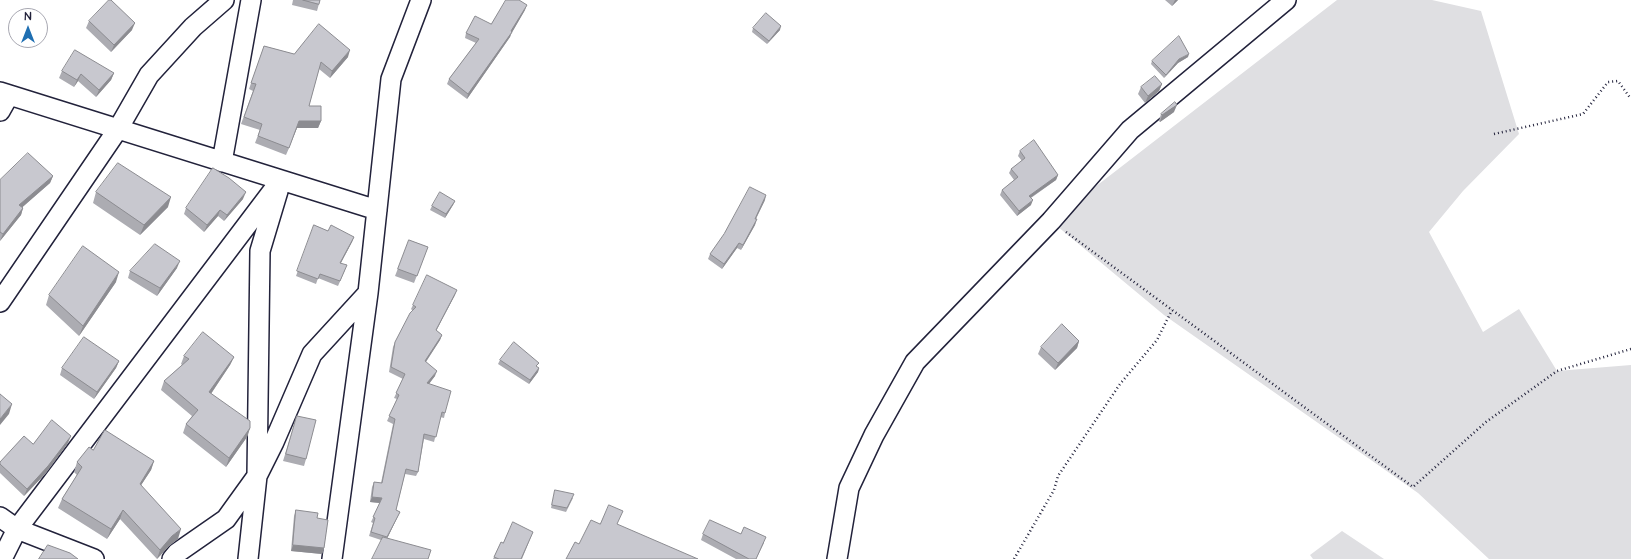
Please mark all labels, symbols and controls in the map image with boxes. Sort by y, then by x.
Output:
north arrow [8,8,48,48]
text: N [25,9,31,24]

